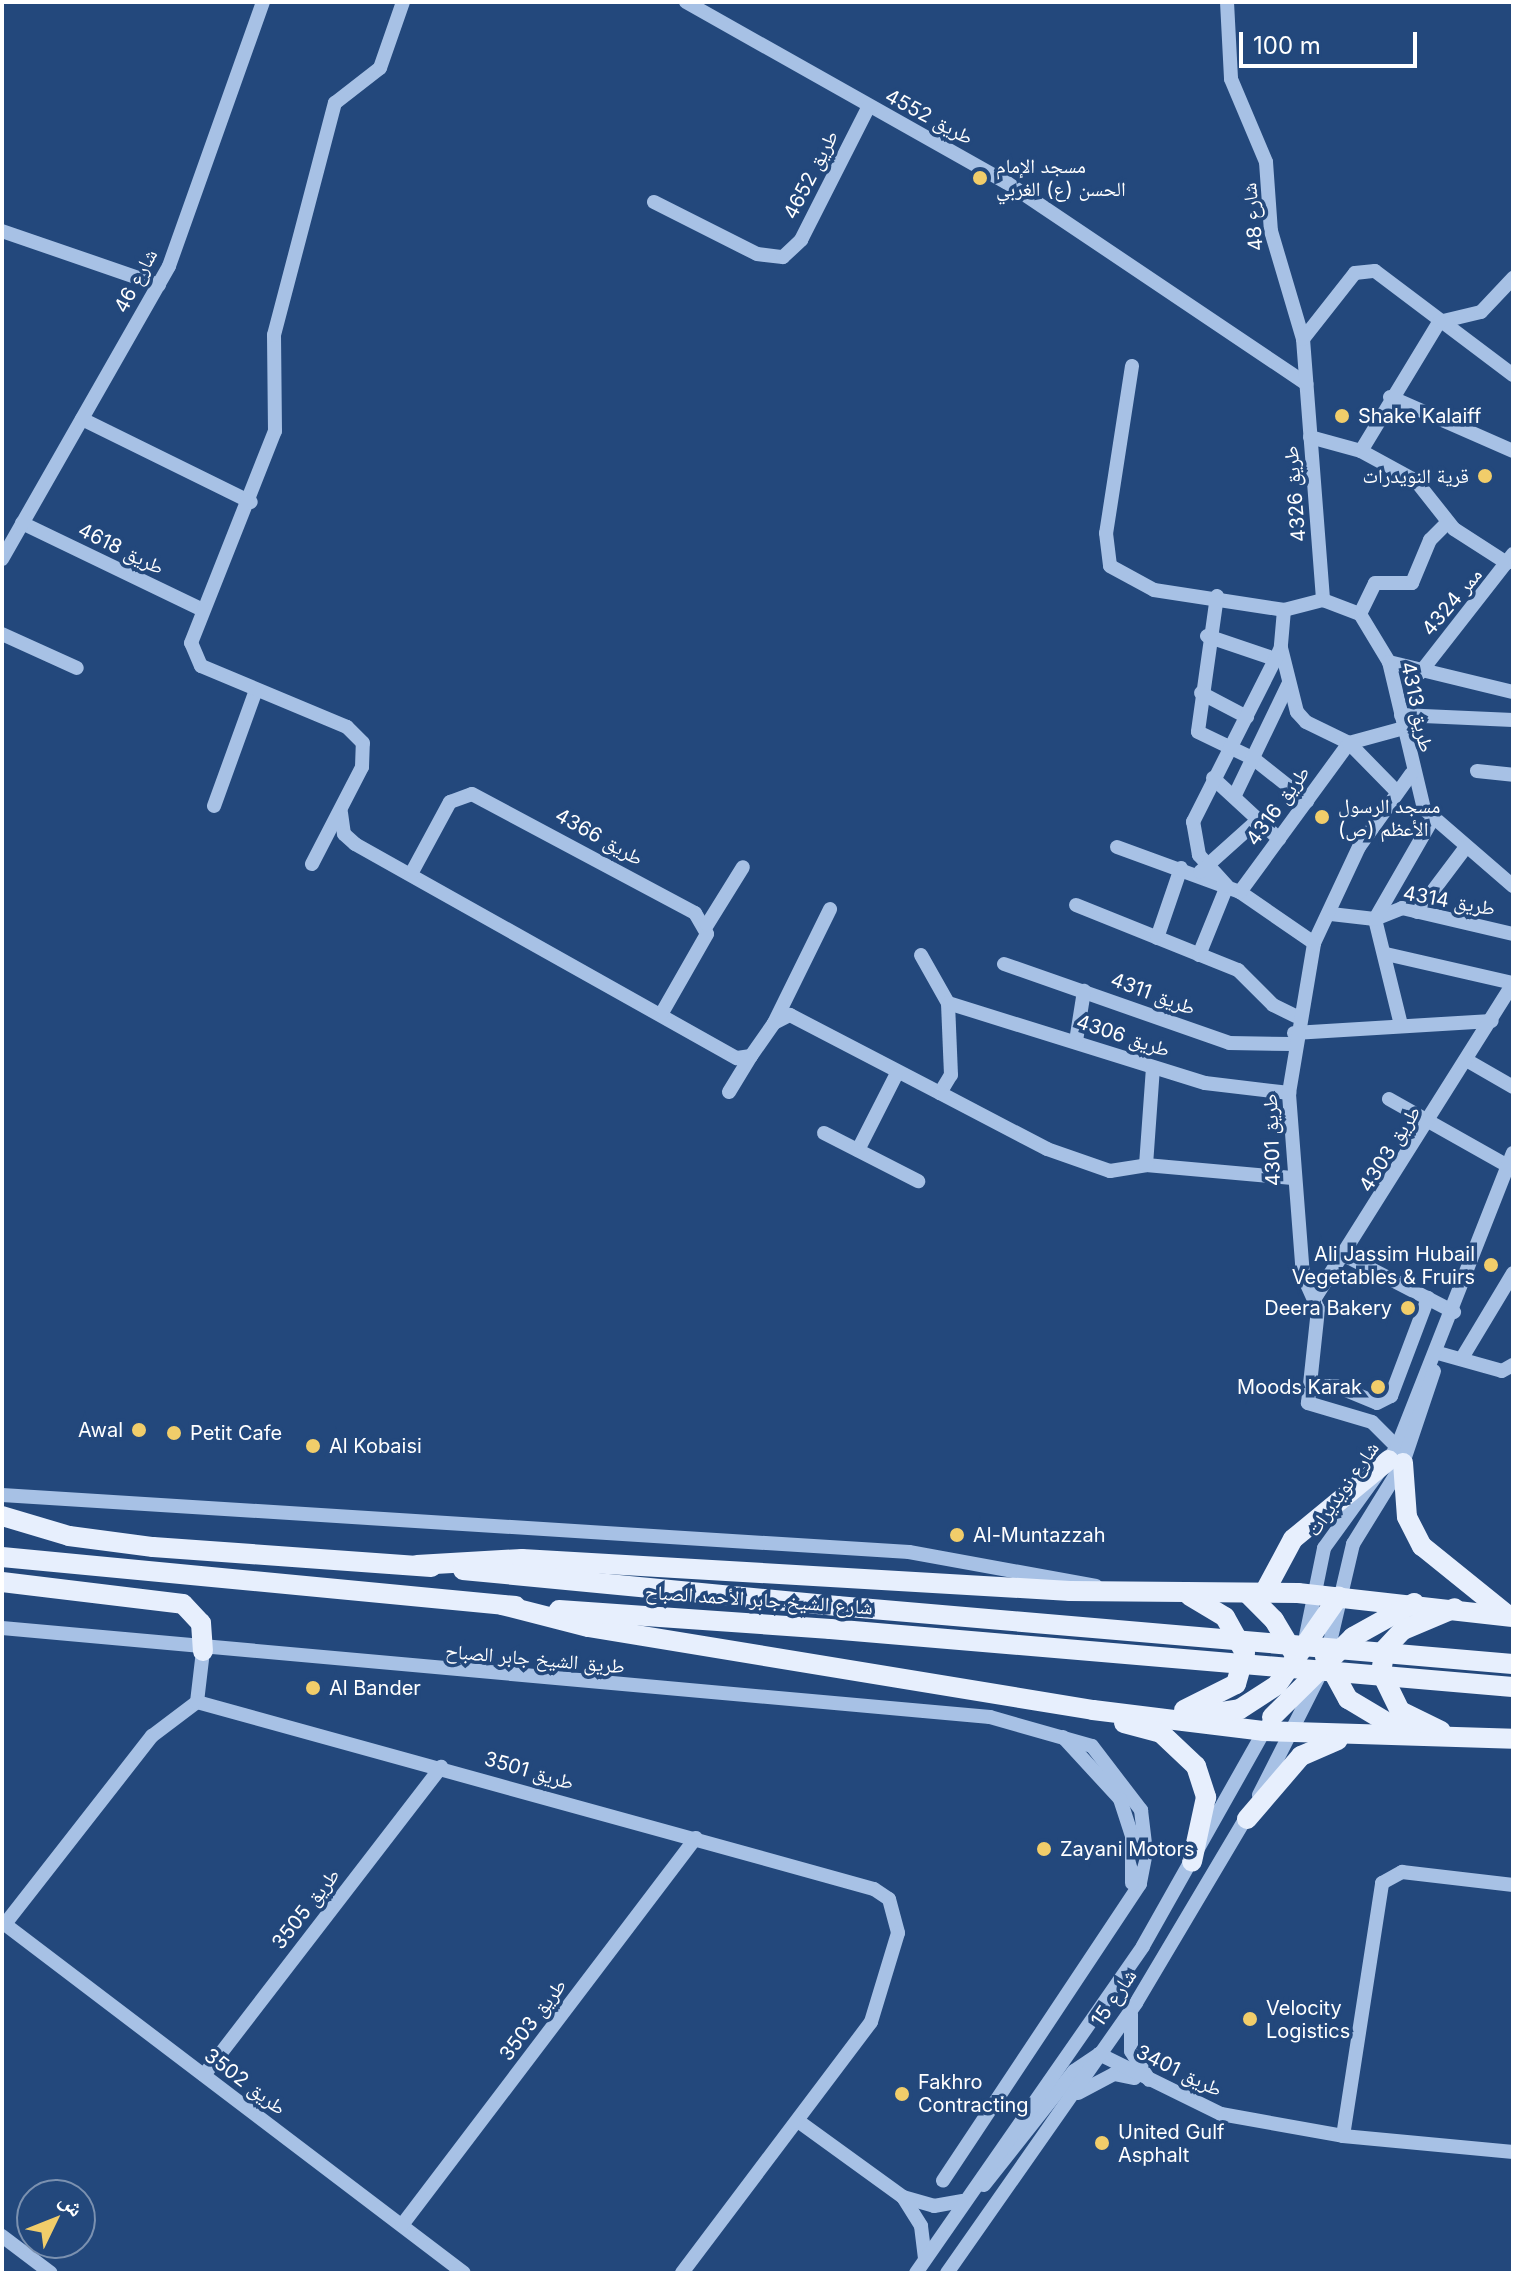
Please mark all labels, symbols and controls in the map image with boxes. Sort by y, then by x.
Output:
scale bar [1243,16,1421,66]
text: 100 m [1253,31,1321,60]
street label: طريق 4552 [881,84,977,150]
street label: طريق 4652 [778,127,844,223]
place label: مسجد الإمام الحسن (ع) الغربي [996,154,1126,201]
marker: مسجد الإمام الحسن (ع) الغربي [971,169,989,187]
street label: شارع 48 [1237,181,1269,253]
street label: شارع 46 [109,245,163,317]
place label: Shake Kalaiff [1358,404,1481,428]
marker: Shake Kalaiff [1333,407,1351,425]
street label: طريق 4326 [1279,445,1311,543]
place label: قرية النويدرات [1363,464,1469,488]
marker: قرية النويدرات [1476,467,1494,485]
street label: طريق 4618 [74,518,168,580]
street label: ممر 4324 [1417,563,1487,641]
street label: طريق 4313 [1396,659,1438,755]
street label: طريق 4316 [1241,762,1315,850]
place label: مسجد الرسول الأعظم (ص) [1338,794,1440,841]
street label: طريق 4366 [551,803,647,871]
marker: مسجد الرسول الأعظم (ص) [1313,808,1331,826]
street label: طريق 4314 [1401,881,1497,921]
street label: طريق 4311 [1107,968,1199,1020]
street label: طريق 4306 [1073,1010,1173,1062]
street label: طريق 4301 [1258,1093,1286,1187]
street label: طريق 4303 [1354,1102,1426,1196]
place label: Ali Jassim Hubail Vegetables & Fruirs [1292,1242,1475,1289]
marker: Ali Jassim Hubail Vegetables & Fruirs [1482,1256,1500,1274]
place label: Deera Bakery [1264,1296,1392,1320]
marker: Deera Bakery [1399,1299,1417,1317]
place label: Moods Karak [1237,1375,1362,1399]
marker: Moods Karak [1369,1378,1387,1396]
place label: Awal [78,1418,123,1442]
marker: Awal [130,1421,148,1439]
place label: Petit Cafe [190,1421,282,1445]
marker: Petit Cafe [165,1424,183,1442]
place label: Al Kobaisi [329,1434,422,1458]
marker: Al Kobaisi [304,1437,322,1455]
street label: شارع نويديرات [1302,1437,1384,1541]
place label: Al-Muntazzah [973,1523,1106,1547]
marker: Al-Muntazzah [948,1526,966,1544]
street label: شارع الشيخ جابر الأحمد الصباح [644,1580,874,1620]
street label: طريق الشيخ جابر الصباح [444,1639,626,1679]
place label: Al Bander [329,1676,421,1700]
marker: Al Bander [304,1679,322,1697]
street label: طريق 3501 [482,1747,576,1795]
place label: Zayani Motors [1060,1837,1195,1861]
marker: Zayani Motors [1035,1840,1053,1858]
street label: طريق 3505 [267,1864,345,1954]
street label: شارع 15 [1086,1965,1142,2031]
street label: طريق 3503 [495,1974,571,2066]
place label: Velocity Logistics [1266,1996,1350,2043]
marker: Velocity Logistics [1241,2010,1259,2028]
street label: طريق 3401 [1132,2040,1226,2102]
street label: طريق 3502 [199,2044,291,2120]
place label: Fakhro Contracting [918,2070,1029,2117]
marker: Fakhro Contracting [893,2085,911,2103]
place label: United Gulf Asphalt [1118,2120,1224,2167]
marker: United Gulf Asphalt [1093,2134,1111,2152]
north arrow [16,2179,96,2259]
text: ش [55,2187,90,2221]

